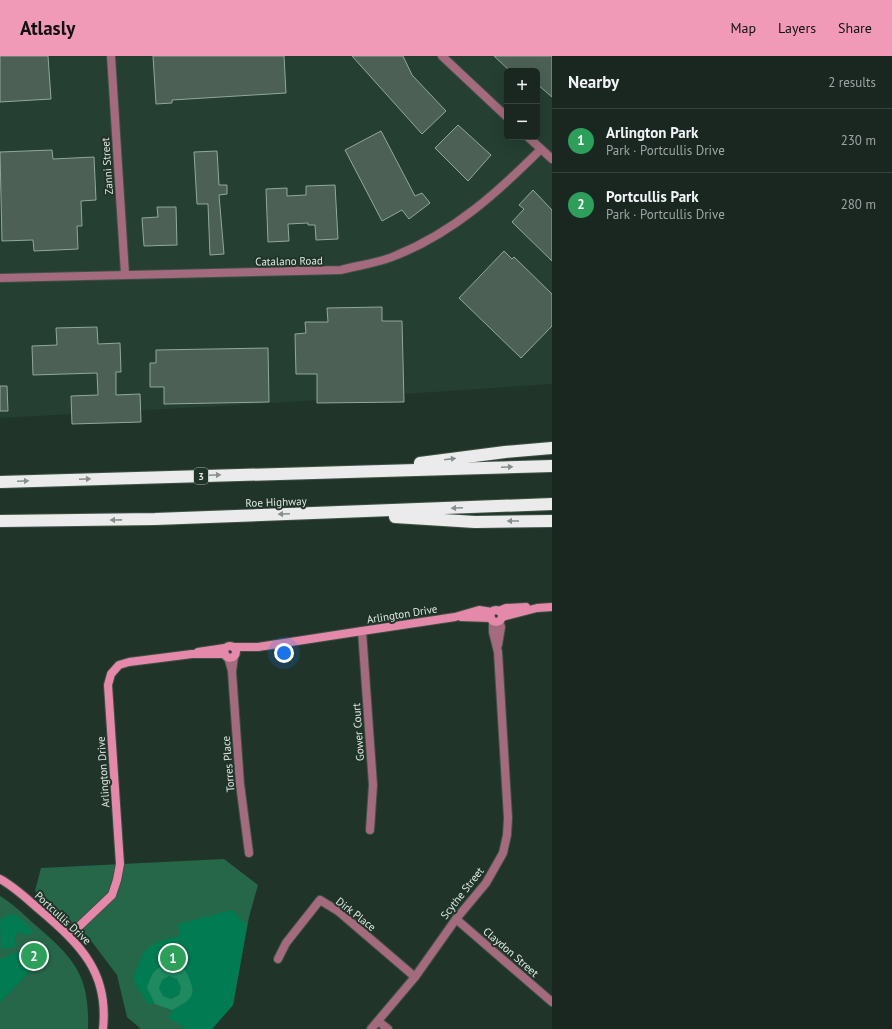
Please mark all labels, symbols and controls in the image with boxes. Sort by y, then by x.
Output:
text: Atlasly [20,16,75,40]
text: Map [730,19,756,37]
text: Layers [778,19,816,37]
text: Share [838,19,872,37]
map controls [504,68,540,140]
button: + [504,68,540,104]
text: Nearby [568,71,619,93]
text: 2 results [828,74,876,91]
button: − [504,104,540,140]
text: Arlington Park [606,123,698,142]
text: 1 [577,132,585,149]
text: 230 m [841,132,876,149]
street label: Zanni Street [98,137,116,195]
text: Park · Portcullis Drive [606,142,725,159]
text: Portcullis Park [606,187,699,206]
text: 2 [577,196,585,213]
text: 280 m [841,196,876,213]
text: Park · Portcullis Drive [606,206,725,223]
street label: Catalano Road [255,253,323,269]
one-way arrow [444,456,456,462]
one-way arrow [500,464,513,470]
road number: 3 [194,468,208,484]
one-way arrow [209,472,221,479]
one-way arrow [79,476,92,482]
one-way arrow [17,478,30,484]
street label: Roe Highway [245,494,308,510]
one-way arrow [451,504,463,511]
one-way arrow [278,511,290,518]
one-way arrow [109,517,122,523]
one-way arrow [506,518,519,524]
street label: Arlington Drive [366,601,439,626]
your location [274,643,294,663]
street label: Gower Court [349,702,367,762]
street label: Torres Place [219,735,237,793]
street label: Arlington Drive [93,736,112,808]
street label: Scythe Street [437,864,487,922]
street label: Portcullis Drive [32,888,94,948]
street label: Dirk Place [333,894,379,934]
street label: Claydon Street [480,924,542,980]
pin: 2 [21,941,47,971]
pin: 1 [160,943,186,973]

